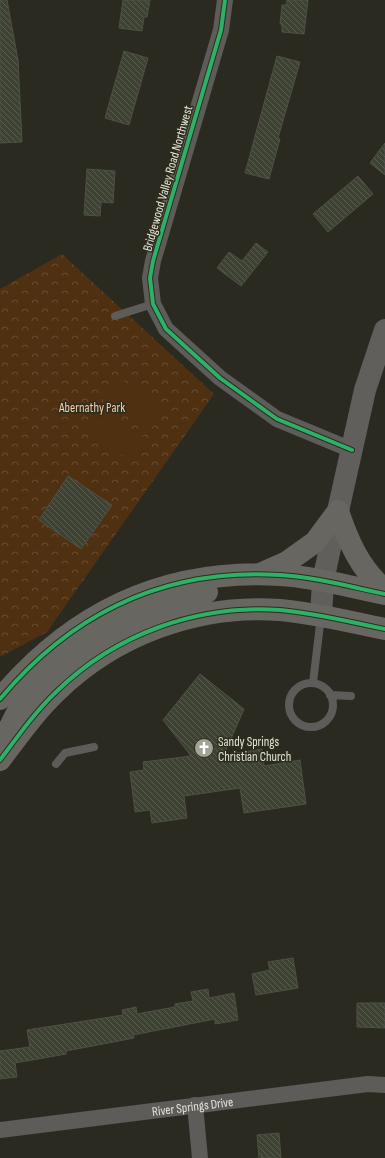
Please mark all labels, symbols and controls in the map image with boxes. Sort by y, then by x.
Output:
street label: Bridgewood Valley Road Northwest [139,103,196,253]
park label: Abernathy Park [58,400,125,416]
place label: Sandy Springs Christian Church [218,734,291,765]
church icon: Sandy Springs Christian Church [193,737,215,759]
street label: River Springs Drive [151,1094,234,1120]

